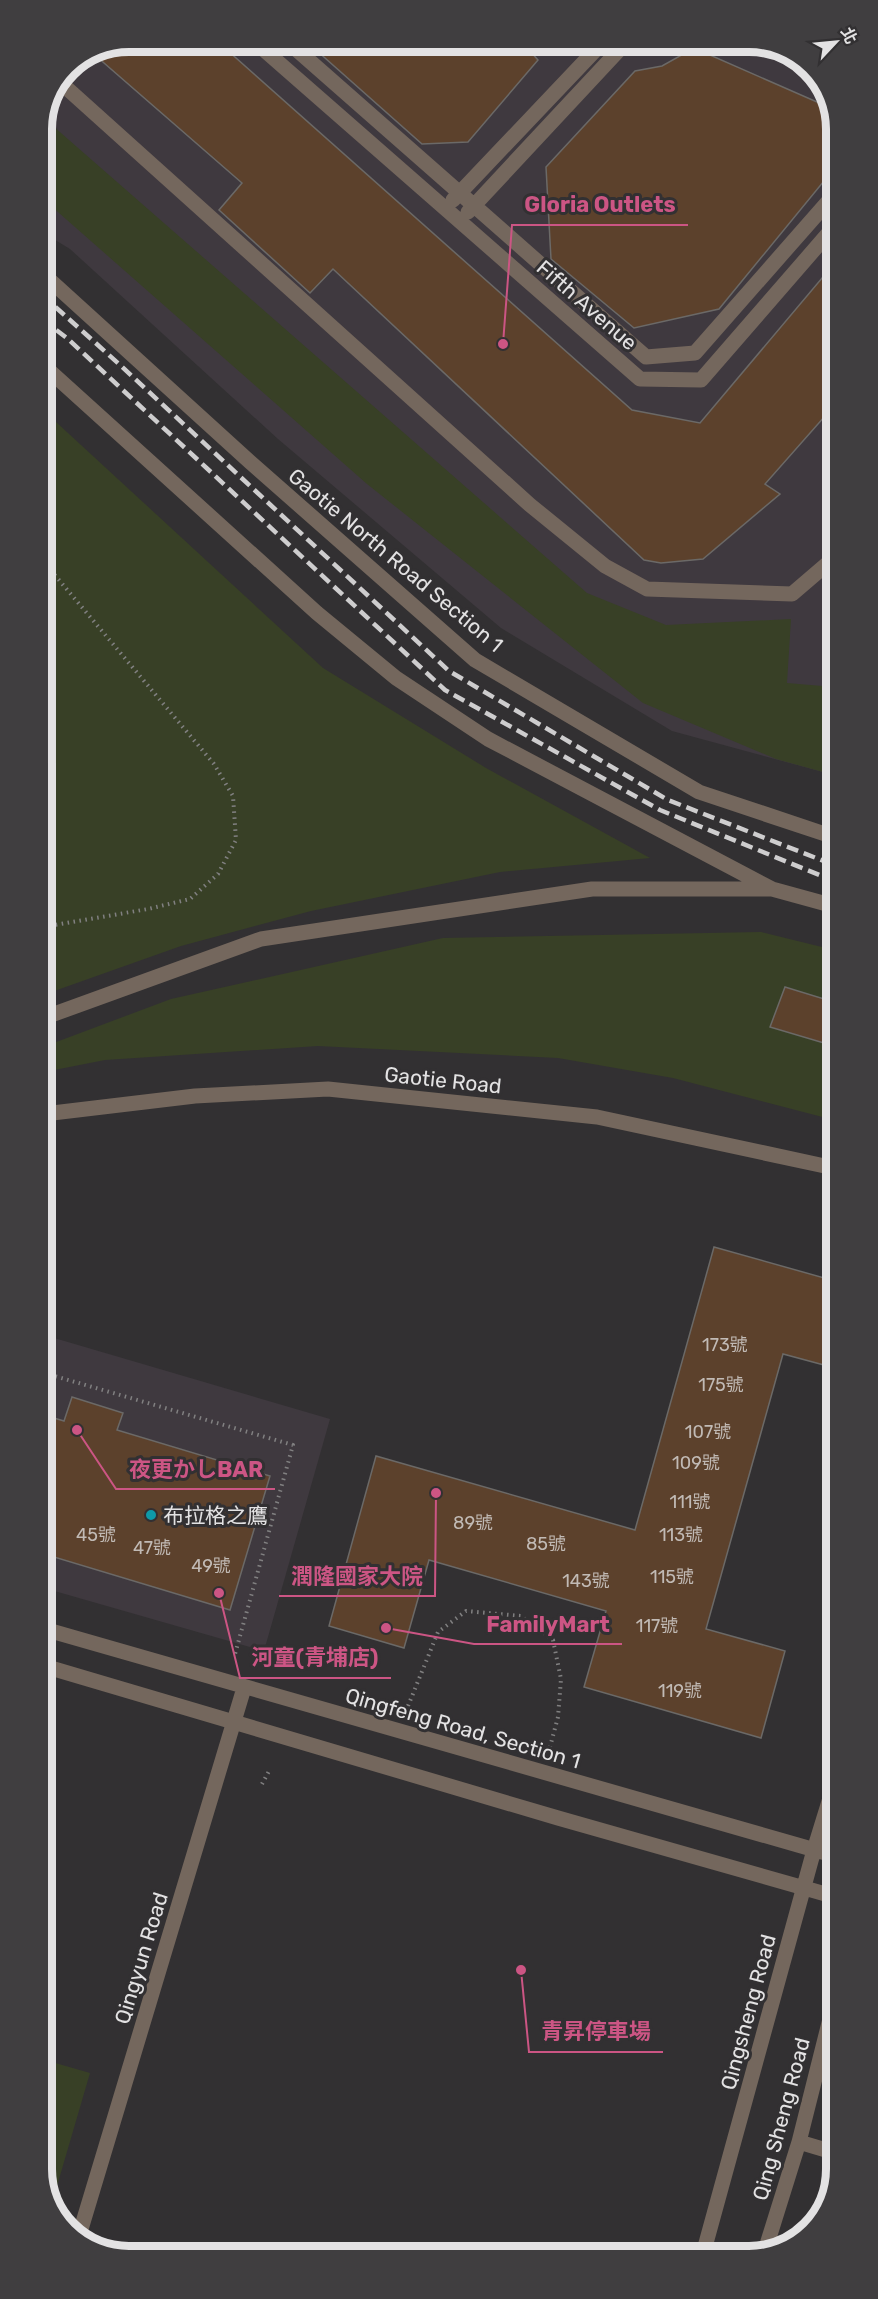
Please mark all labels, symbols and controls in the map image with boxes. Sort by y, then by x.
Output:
north arrow [806,12,866,72]
text: 北 [837,24,861,47]
callout: Gloria Outlets [512,185,688,225]
text: Gloria Outlets [524,191,676,218]
street label: Fifth Avenue [532,255,642,355]
street label: Gaotie North Road Section 1 [284,463,508,657]
street label: Gaotie Road [383,1061,503,1099]
house number: 173號 [702,1334,748,1356]
house number: 175號 [698,1374,744,1396]
house number: 107號 [685,1421,731,1443]
callout: 夜更かしBAR [116,1449,275,1489]
house number: 109號 [672,1452,720,1474]
text: 夜更かしBAR [129,1456,263,1483]
house number: 111號 [669,1491,711,1513]
place label: 布拉格之鷹 [163,1503,268,1528]
marker: 布拉格之鷹 [144,1508,158,1522]
house number: 89號 [453,1512,493,1534]
house number: 45號 [76,1524,116,1546]
house number: 113號 [659,1524,703,1546]
house number: 85號 [526,1533,566,1555]
house number: 47號 [133,1537,171,1559]
house number: 49號 [191,1555,231,1577]
callout: 潤隆國家大院 [279,1556,435,1596]
text: 潤隆國家大院 [291,1563,423,1590]
house number: 115號 [650,1566,694,1588]
house number: 143號 [562,1570,610,1592]
callout: FamilyMart [474,1604,622,1644]
text: FamilyMart [486,1611,610,1638]
house number: 117號 [636,1615,678,1637]
callout: 河童(青埔店) [240,1638,391,1678]
text: 河童(青埔店) [252,1644,378,1671]
house number: 119號 [658,1680,702,1702]
street label: Qingfeng Road, Section 1 [343,1682,583,1774]
street label: Qingyun Road [109,1889,173,2027]
street label: Qingsheng Road [715,1931,781,2093]
callout: 青昇停車場 [529,2012,663,2052]
text: 青昇停車場 [541,2018,651,2045]
street label: Qing Sheng Road [747,2035,815,2203]

